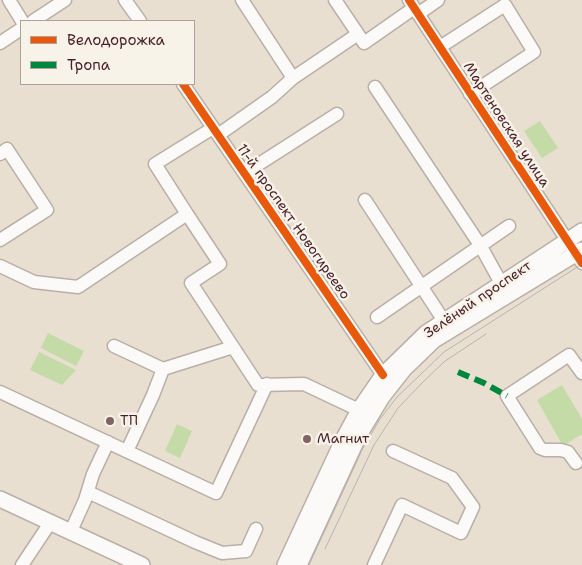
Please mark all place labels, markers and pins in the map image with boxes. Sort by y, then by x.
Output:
place label: ТП [120,413,138,429]
marker: ТП [104,415,116,427]
place label: Магнит [317,431,369,447]
marker: Магнит [301,433,313,445]

